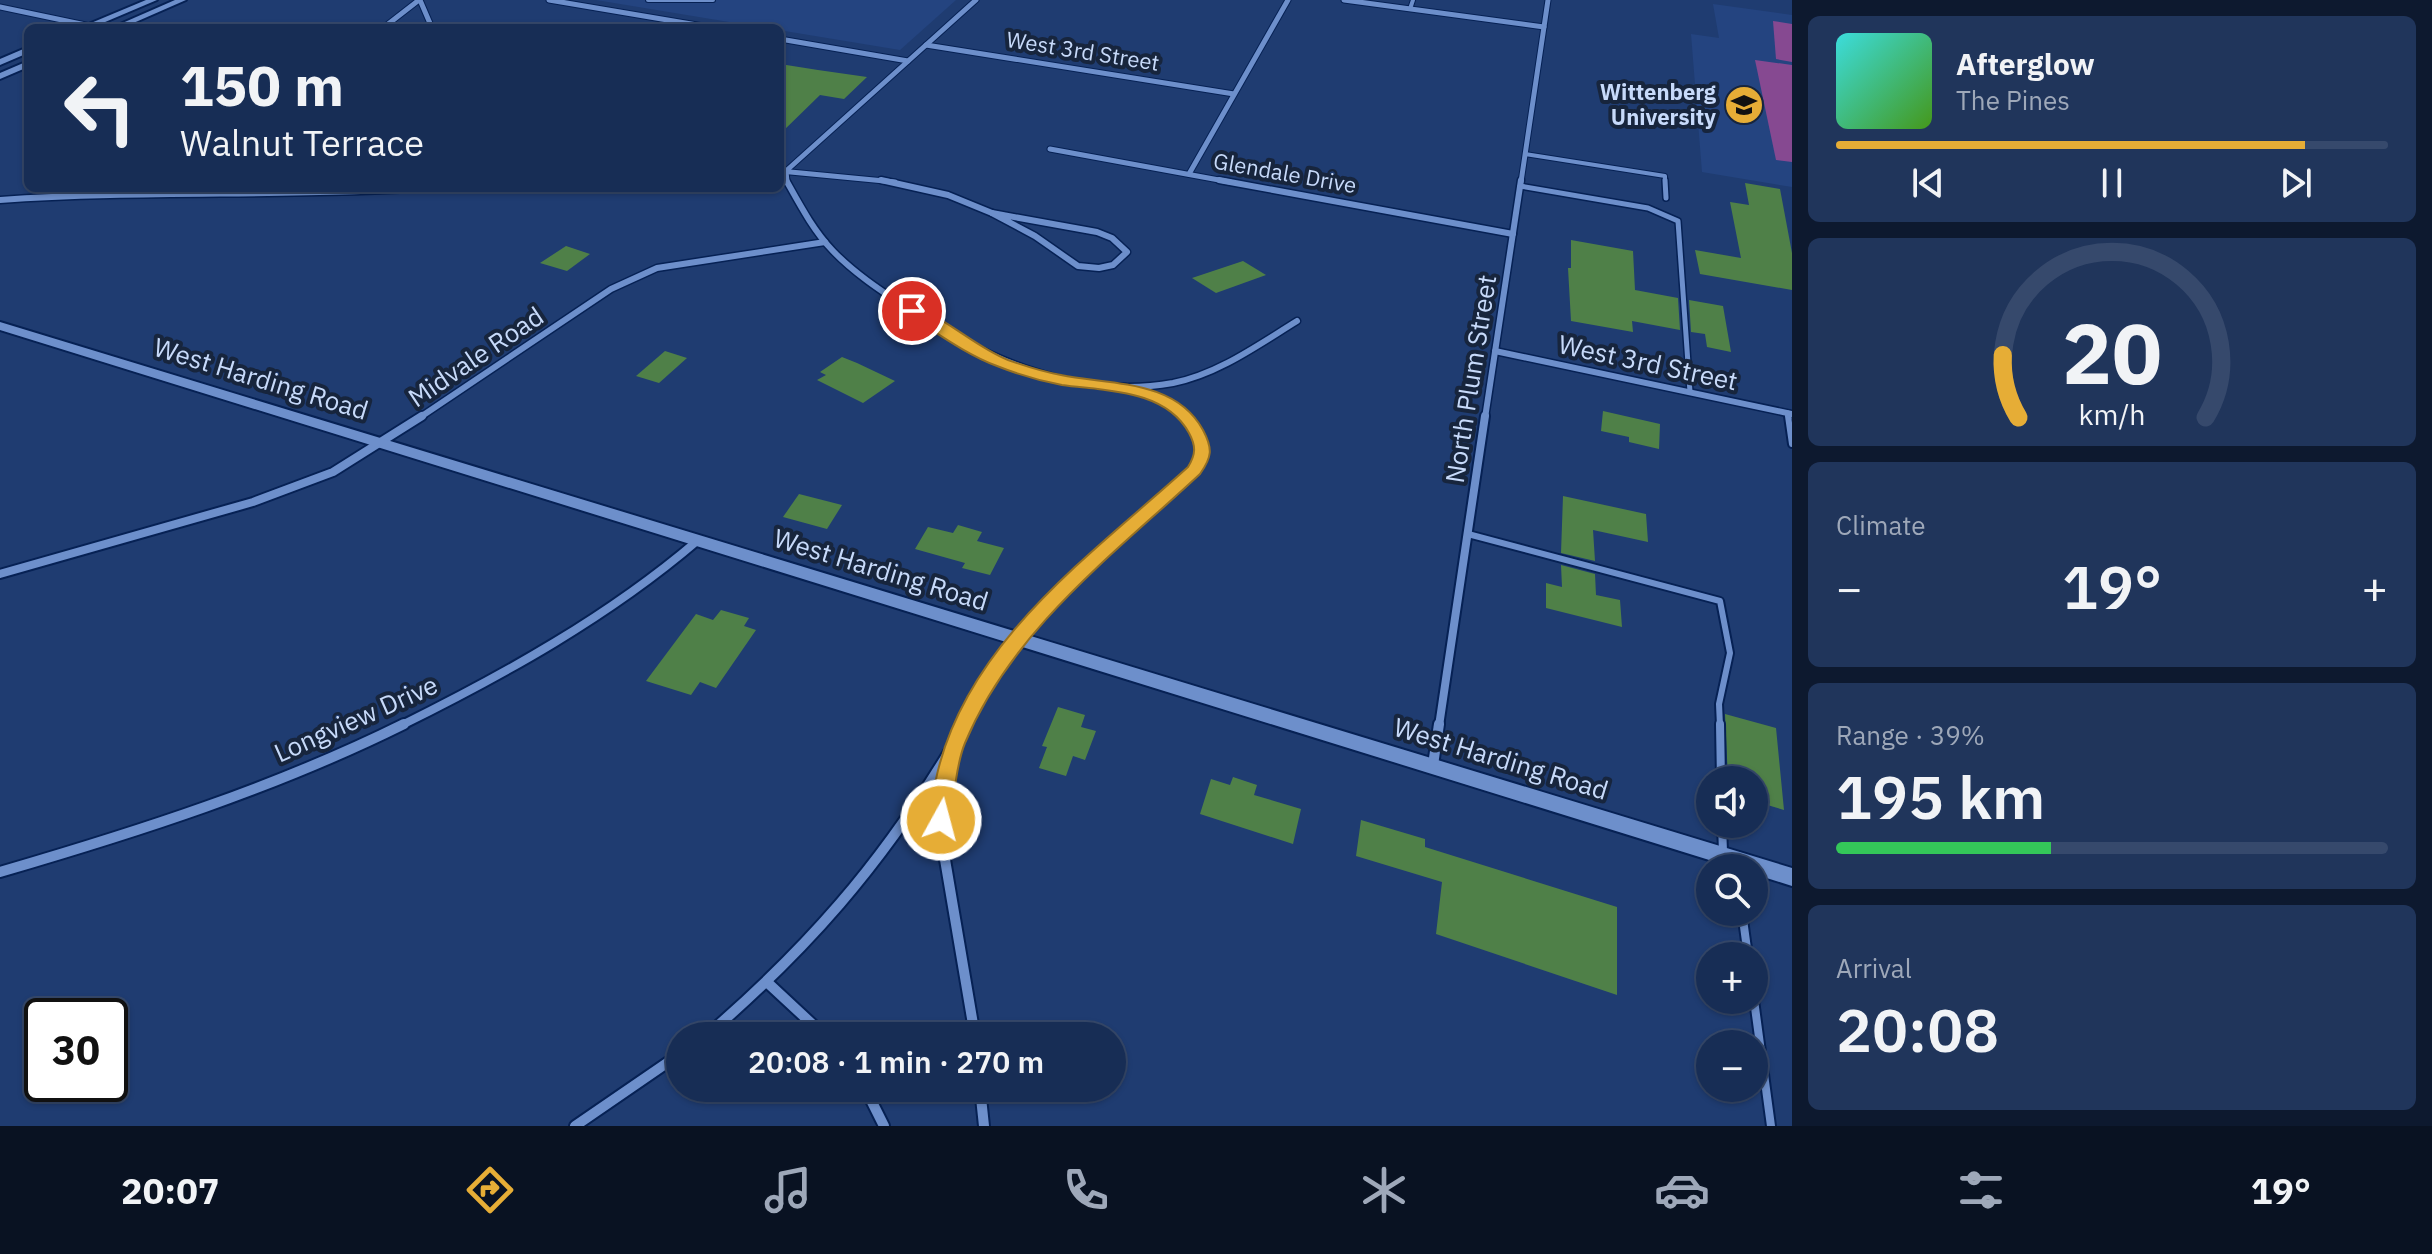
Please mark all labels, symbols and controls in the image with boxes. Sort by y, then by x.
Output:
street label: West 3rd Street [1005,24,1162,77]
text: Afterglow [1956,44,2095,83]
text: 150 m [180,49,344,121]
icon: left [48,56,152,160]
place label: Wittenberg University [1600,77,1717,131]
text: The Pines [1956,83,2070,117]
school or university icon: Wittenberg University [1723,84,1765,126]
text: Walnut Terrace [180,119,424,166]
street label: Glendale Drive [1211,146,1359,199]
icon: previous [1906,161,1950,205]
icon: pause [2090,161,2134,205]
icon: next [2274,161,2318,205]
street label: North Plum Street [1437,272,1503,485]
pin [878,277,946,345]
icon: arrive [890,289,934,333]
street label: Midvale Road [401,298,550,414]
text: 20 [2062,298,2162,406]
street label: West 3rd Street [1556,326,1741,398]
street label: West Harding Road [150,329,373,427]
text: km/h [2078,396,2146,433]
text: Climate [1836,508,1926,542]
street label: West Harding Road [770,520,993,618]
text: 19° [2062,547,2162,626]
text: − [1836,559,1862,616]
text: + [2362,559,2388,616]
street label: Longview Drive [268,667,443,769]
street label: West Harding Road [1390,709,1613,807]
text: Range · 39% [1836,718,1985,752]
text: 195 km [1836,757,2045,836]
map controls [1696,766,1768,1102]
button: sound [1696,766,1768,838]
position arrow [899,778,983,862]
button: search [1696,854,1768,926]
button: + [1696,942,1768,1014]
text: Arrival [1836,951,1912,985]
text: 20:08 [1836,990,1999,1069]
speed limit sign: 30 [24,998,128,1102]
button: − [1696,1030,1768,1102]
text: 20:08 · 1 min · 270 m [748,1042,1044,1081]
icon: directions [462,1162,518,1218]
icon: music [760,1162,816,1218]
icon: phone [1058,1162,1114,1218]
icon: climate [1356,1162,1412,1218]
icon: car [1654,1162,1710,1218]
icon: filters [1953,1162,2009,1218]
text: 20:07 [121,1167,219,1214]
text: 19° [2251,1167,2311,1214]

